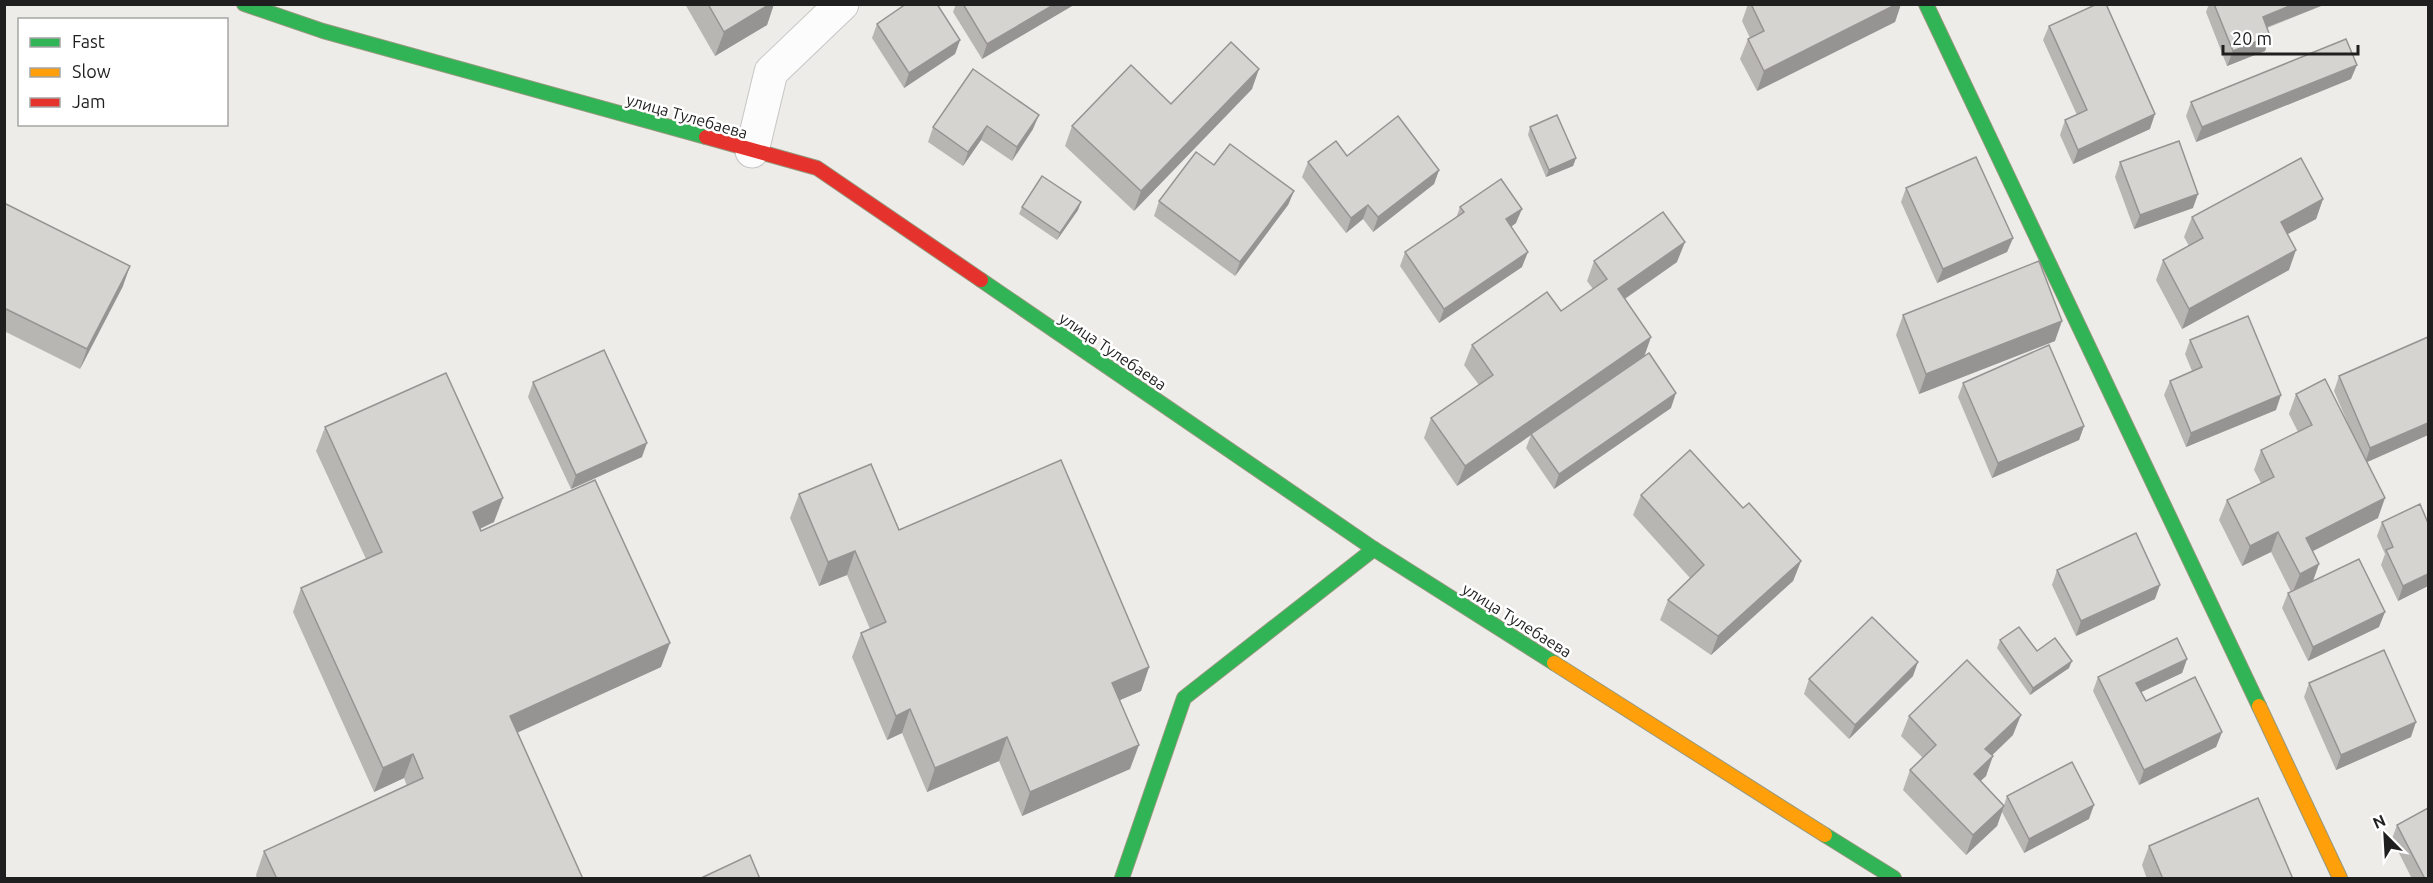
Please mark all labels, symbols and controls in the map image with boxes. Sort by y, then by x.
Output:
legend [18,18,228,126]
scale bar [2223,18,2358,56]
text: 20 m [2232,28,2272,48]
text: Fast [72,31,105,51]
text: Slow [72,61,111,81]
street label: улица Тулебаева [624,90,750,142]
text: Jam [72,91,106,111]
street label: улица Тулебаева [1056,309,1170,393]
street label: улица Тулебаева [1459,579,1575,661]
north arrow [2355,805,2415,865]
text: N [2370,811,2388,832]

